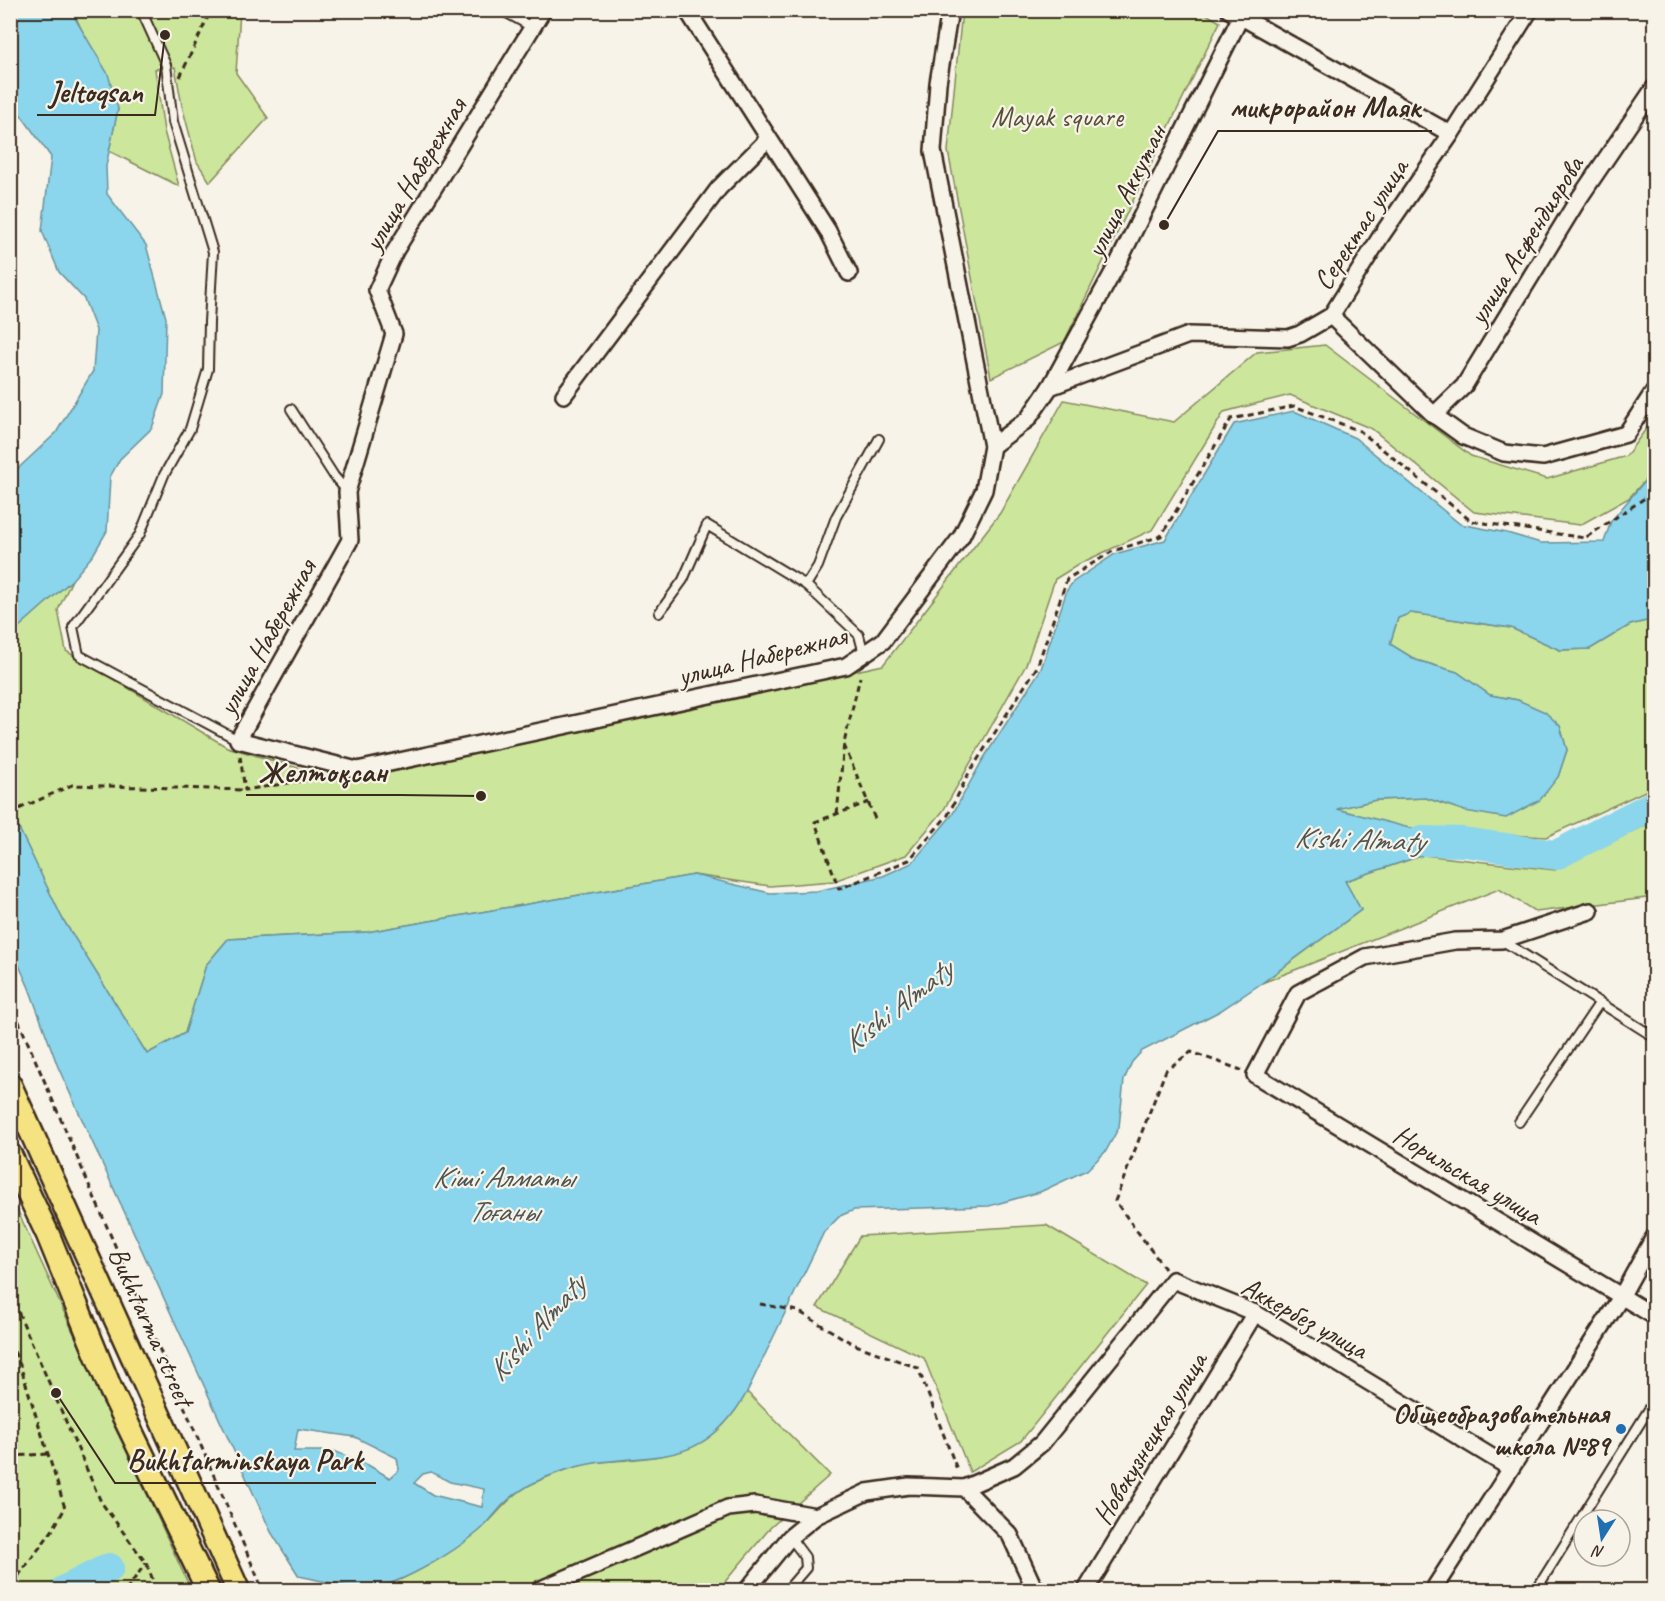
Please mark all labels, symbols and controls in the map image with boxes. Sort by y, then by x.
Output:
callout: Jeltoqsan [37,67,155,115]
text: Jeltoqsan [47,73,144,111]
callout: микрорайон Маяк [1218,83,1432,131]
text: микрорайон Маяк [1229,88,1423,126]
street label: улица Набережная [354,89,475,259]
park label: Mayak square [991,99,1125,134]
street label: улица Аккутан [1076,117,1175,265]
street label: улица Асфендиярова [1459,148,1592,332]
street label: Серектас улица [1305,150,1417,296]
street label: улица Набережная [208,551,325,723]
street label: улица Набережная [672,617,852,694]
callout: Желтоқсан [246,747,399,795]
text: Желтоқсан [259,753,389,791]
water label: Kіshі Almaty [1294,818,1429,860]
water label: Kіshі Almaty [834,948,963,1061]
street label: Норильская улица [1387,1116,1550,1233]
water label: Кіші Алматы Тоғаны [433,1158,578,1230]
street label: Bukhtarma street [101,1241,204,1415]
water label: Kіshі Almaty [479,1264,596,1389]
street label: Аккербез улица [1236,1268,1376,1367]
street label: Новокузнецкая улица [1084,1344,1216,1531]
place label: Общеобразовательная школа №89 [1393,1396,1613,1463]
marker: Общеобразовательная школа №89 [1614,1422,1628,1436]
callout: Bukhtarminskaya Park [115,1435,376,1483]
text: Bukhtarminskaya Park [127,1441,366,1479]
north arrow [1572,1508,1632,1568]
text: N [1589,1540,1606,1563]

